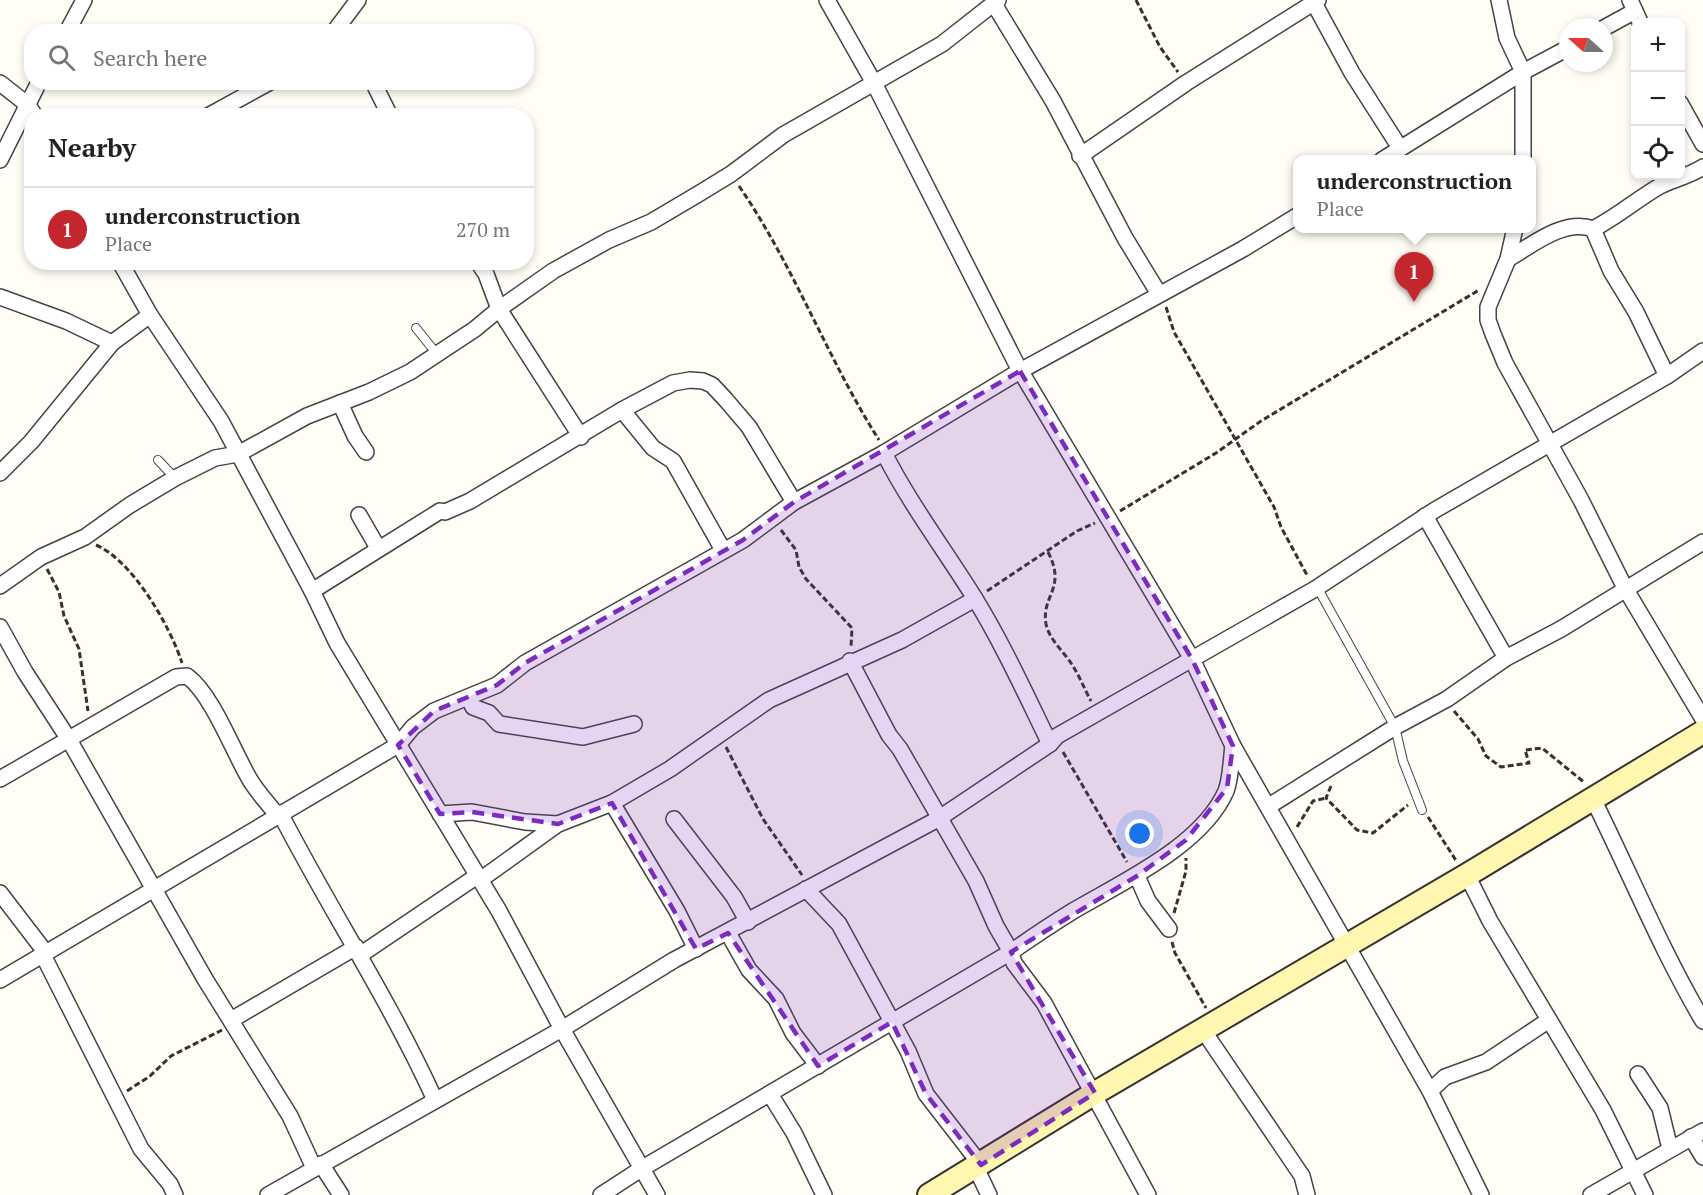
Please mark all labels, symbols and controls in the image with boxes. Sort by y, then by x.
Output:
north arrow [1559,18,1613,72]
map controls [1631,18,1685,180]
button: + [1631,18,1685,72]
search box [24,24,534,90]
icon: search [45,41,78,74]
text: Search here [93,43,207,72]
button: − [1631,72,1685,126]
button: locate [1631,126,1685,180]
text: Nearby [48,130,136,164]
popup [1293,155,1536,233]
text: underconstruction [1317,166,1512,195]
text: Place [1317,195,1364,222]
text: underconstruction [105,201,300,230]
text: 1 [62,216,73,243]
text: 270 m [456,216,510,243]
text: Place [105,230,152,257]
pin: 1 [1394,252,1434,302]
your location [1125,819,1154,848]

